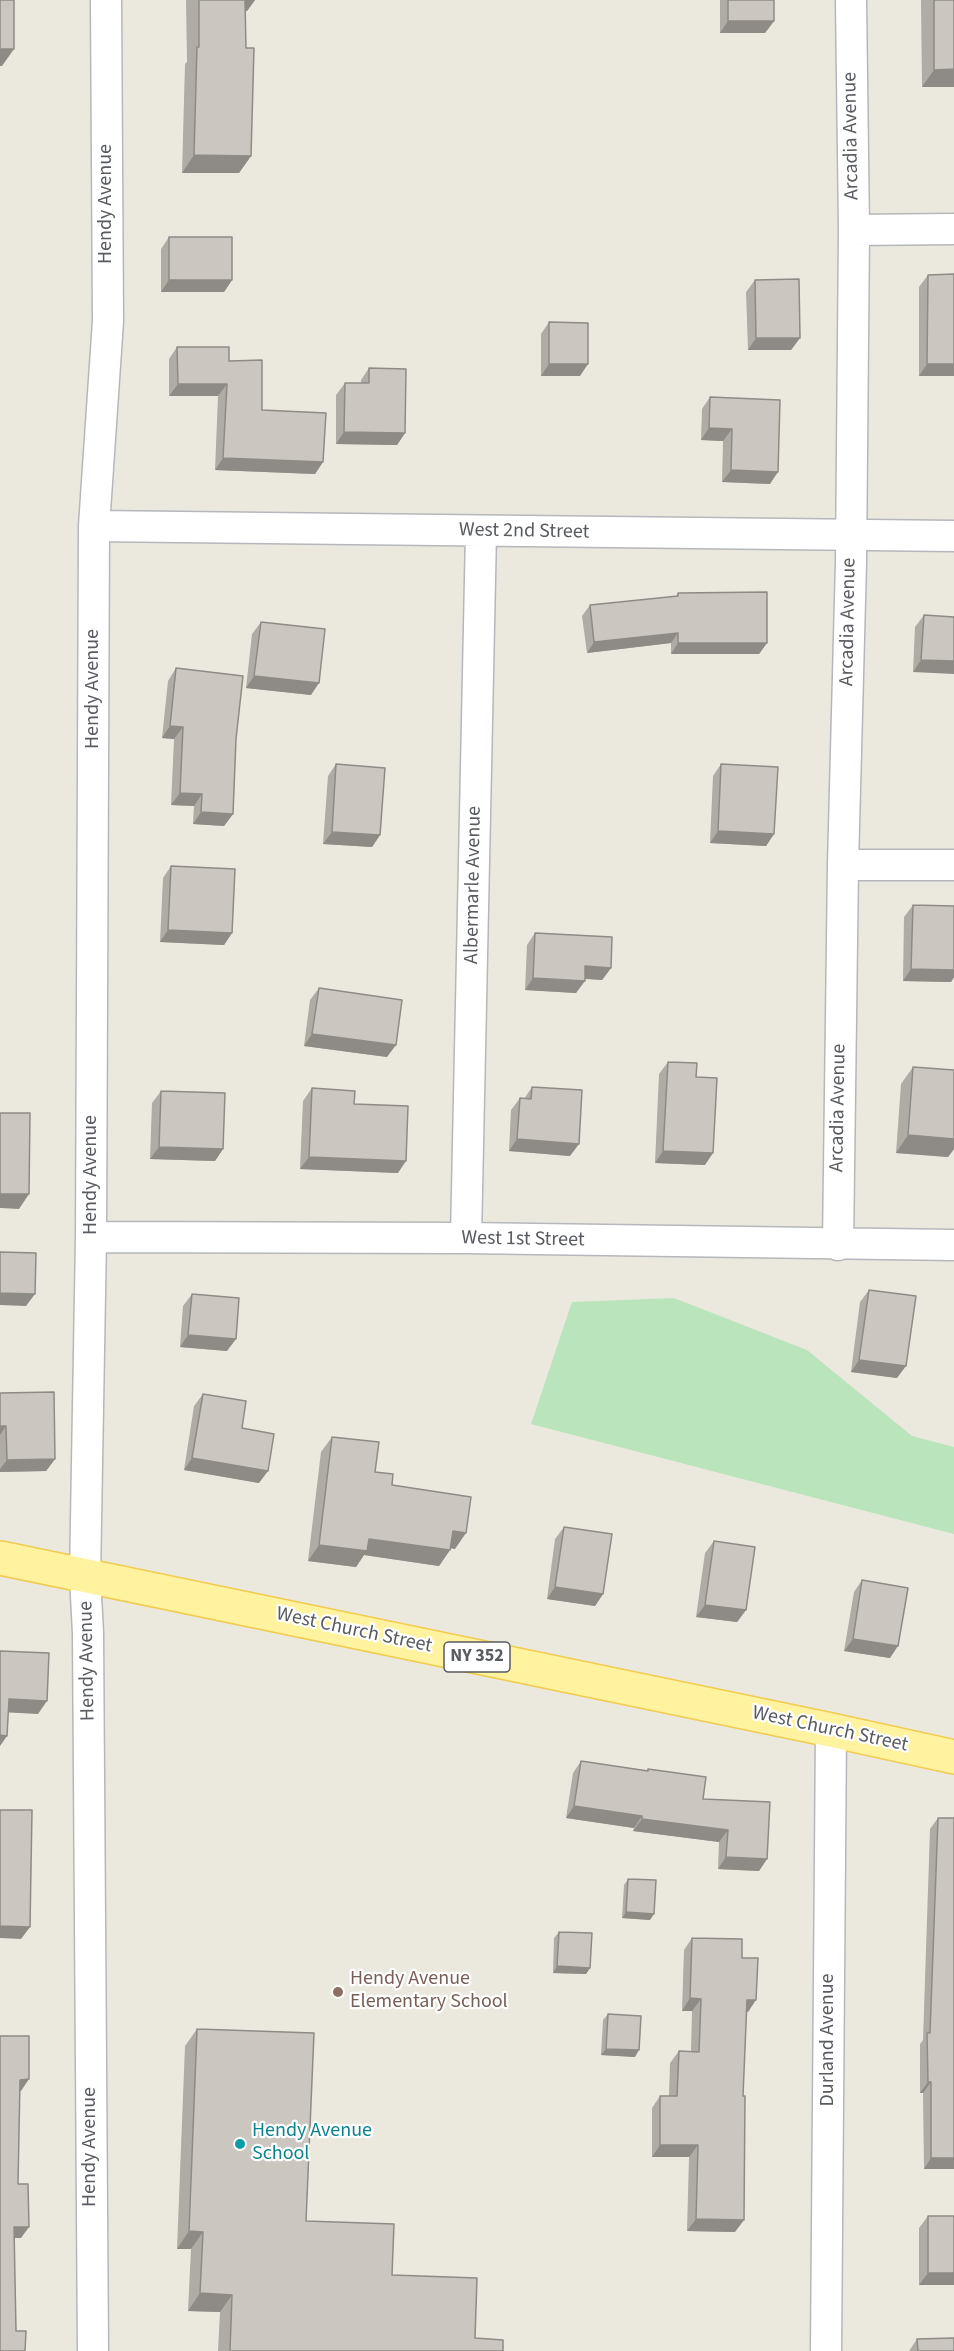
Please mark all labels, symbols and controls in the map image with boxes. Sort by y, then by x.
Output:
street label: Arcadia Avenue [839,72,865,200]
street label: Hendy Avenue [95,144,119,264]
street label: West 2nd Street [459,519,589,545]
street label: Arcadia Avenue [836,558,862,686]
street label: Hendy Avenue [82,629,106,749]
street label: Albermarle Avenue [461,806,487,964]
street label: Arcadia Avenue [826,1044,852,1172]
street label: Hendy Avenue [80,1115,104,1235]
street label: West 1st Street [461,1227,585,1253]
street label: Hendy Avenue [75,1601,101,1721]
street label: West Church Street [274,1603,434,1659]
road number: NY 352 [444,1642,510,1672]
street label: West Church Street [750,1702,910,1758]
place label: Hendy Avenue Elementary School [350,1968,508,2015]
street label: Durland Avenue [817,1974,841,2106]
marker: Hendy Avenue Elementary School [331,1985,345,1999]
street label: Hendy Avenue [79,2087,103,2207]
place label: Hendy Avenue School [252,2120,372,2167]
marker: Hendy Avenue School [233,2137,247,2151]

